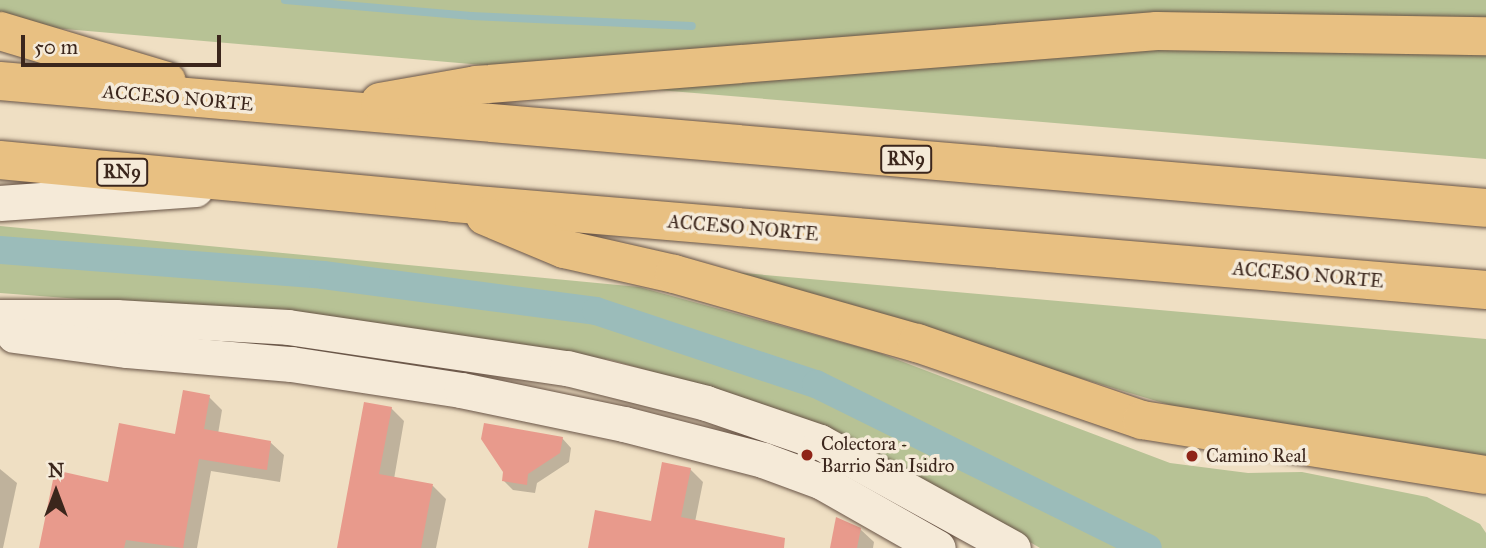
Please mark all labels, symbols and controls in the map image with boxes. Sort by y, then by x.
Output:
scale bar [24,21,224,65]
text: 50 m [34,34,78,60]
street label: ACCESO NORTE [102,80,254,116]
road number: RN9 [880,144,932,174]
road number: RN9 [96,158,148,187]
street label: ACCESO NORTE [667,210,819,246]
street label: ACCESO NORTE [1232,257,1384,293]
place label: Colectora - Barrio San Isidro [821,433,954,477]
place label: Camino Real [1206,445,1307,467]
marker: Colectora - Barrio San Isidro [799,447,815,463]
marker: Camino Real [1184,448,1200,464]
north arrow [21,457,91,527]
text: N [48,459,64,482]

